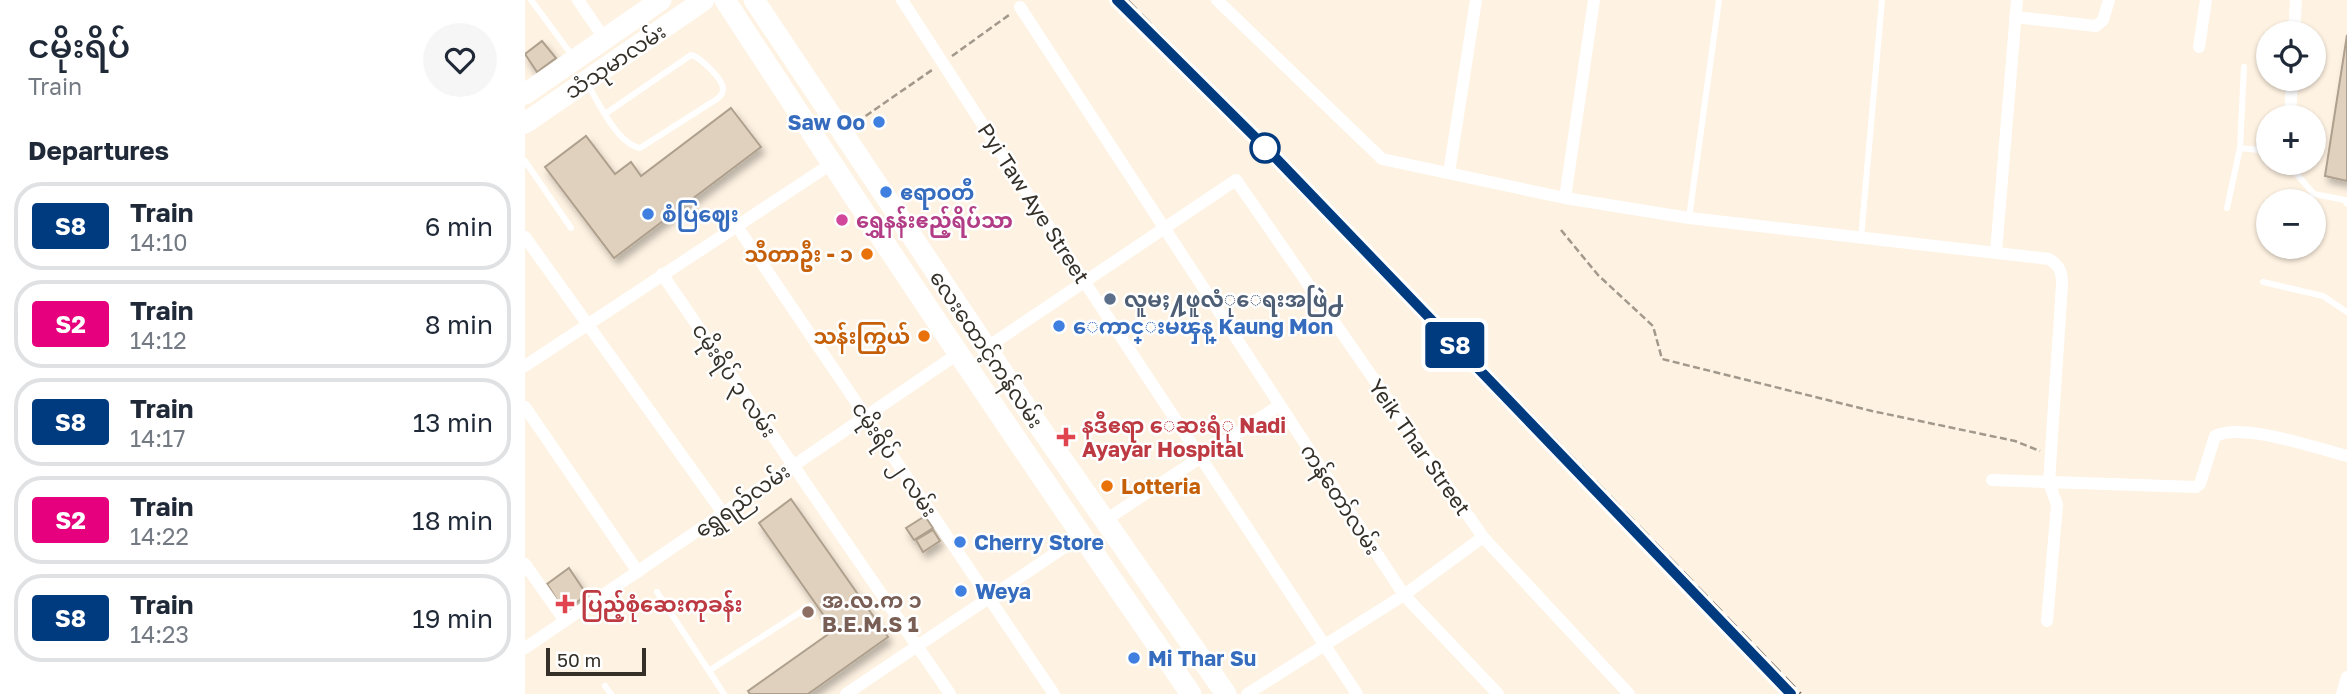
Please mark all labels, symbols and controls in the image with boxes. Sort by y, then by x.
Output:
street label: သံသုမာလမ်း [558,16,673,108]
map controls [2256,21,2326,259]
button: locate [2256,21,2326,91]
button: heart [423,23,497,97]
text: ငမိုးရိပ် [28,26,130,65]
text: Train [28,72,82,100]
button: + [2256,105,2326,175]
place label: Saw Oo [788,109,865,135]
marker: Saw Oo [871,114,887,130]
street label: Pyi Taw Aye Street [973,118,1095,288]
unlabelled marker [1250,133,1280,163]
text: Departures [28,135,169,166]
place label: ဧရာဝတီ [900,178,974,210]
marker: ဧရာဝတီ [878,184,894,200]
button: − [2256,189,2326,259]
text: Train [130,197,194,228]
place label: စံပြဈေး [662,200,739,232]
place label: ရွှေနန်းဧည့်ရိပ်သာ [856,205,1013,238]
marker: စံပြဈေး [640,206,656,222]
text: S8 [55,211,86,240]
text: 6 min [425,211,493,242]
marker: ရွှေနန်းဧည့်ရိပ်သာ [834,212,850,228]
text: 14:10 [130,228,188,256]
place label: သီတာဦး - ၁ [744,240,853,272]
marker: သီတာဦး - ၁ [859,246,875,262]
street label: လေးထောင့်ကန်လမ်း [921,264,1051,435]
place label: လူမႈ႔ဖူလံုေရးအဖြဲ႕ [1124,285,1344,318]
marker: လူမႈ႔ဖူလံုေရးအဖြဲ႕ [1102,291,1118,307]
text: Train [130,295,194,326]
text: S2 [55,309,86,338]
text: 8 min [425,309,493,340]
place label: ေကာင္းမၾန္ Kaung Mon [1073,313,1333,344]
street label: ငမိုးရိပ် ၃ လမ်း [683,317,784,445]
marker: ေကာင္းမၾန္ Kaung Mon [1051,318,1067,334]
place label: သန်းကြွယ် [813,321,910,354]
line badge: S8 [1423,322,1487,368]
text: 14:12 [130,326,187,354]
marker: သန်းကြွယ် [916,328,932,344]
text: S8 [1439,330,1471,359]
street label: Yeik Thar Street [1363,374,1477,520]
text: Train [130,393,194,424]
street label: ငမိုးရိပ် ၂ လမ်း [843,395,945,524]
text: S8 [55,407,86,436]
text: 13 min [413,407,493,438]
place label: နဒီဧရာ ေဆးရံု Nadi Ayayar Hospital [1082,411,1286,462]
text: 14:17 [130,424,185,452]
marker: နဒီဧရာ ေဆးရံု Nadi Ayayar Hospital [1056,427,1076,447]
street label: ကန်တော်လမ်း [1291,438,1388,562]
street label: ရွှေရည်လမ်း [688,456,798,546]
place label: Lotteria [1121,473,1201,499]
marker: Lotteria [1099,478,1115,494]
text: Train [130,491,194,522]
text: S2 [55,505,86,534]
text: 18 min [412,505,493,536]
text: 14:22 [130,522,189,550]
place label: Cherry Store [974,529,1104,555]
marker: Cherry Store [952,534,968,550]
place label: Weya [975,578,1031,604]
marker: Weya [953,583,969,599]
place label: အ.လ.က ၁ B.E.M.S 1 [822,587,922,637]
text: Train [130,589,194,620]
place label: ပြည့်စုံဆေးကုခန်း [581,589,743,622]
marker: ပြည့်စုံဆေးကုခန်း [555,594,575,614]
text: S8 [55,603,86,632]
text: 19 min [412,603,493,634]
marker: အ.လ.က ၁ B.E.M.S 1 [800,604,816,620]
text: 14:23 [130,620,189,648]
scale bar [546,645,646,677]
place label: Mi Thar Su [1148,645,1256,671]
text: 50 m [557,648,601,671]
marker: Mi Thar Su [1126,650,1142,666]

